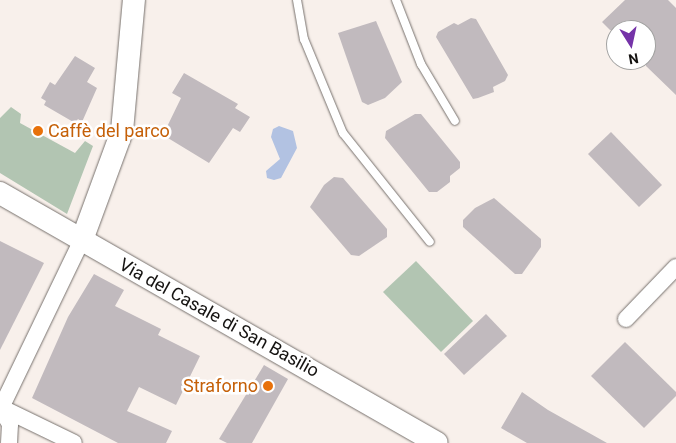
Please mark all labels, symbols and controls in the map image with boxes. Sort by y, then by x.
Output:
north arrow [606,20,656,70]
text: N [627,50,640,68]
place label: Caffè del parco [48,120,170,142]
marker: Caffè del parco [32,125,44,137]
street label: Via del Casale di San Basilio [115,254,323,382]
place label: Straforno [183,375,258,397]
marker: Straforno [262,380,274,392]

